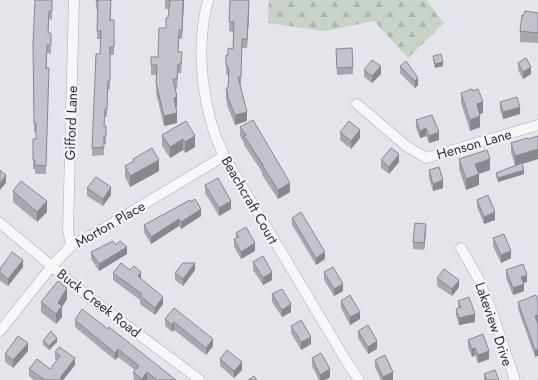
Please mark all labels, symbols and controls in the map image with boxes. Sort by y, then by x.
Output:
street label: Gifford Lane [60,85,82,161]
street label: Henson Lane [434,124,514,164]
street label: Beachcraft Court [217,152,284,248]
street label: Morton Place [71,196,149,252]
street label: Buck Creek Road [53,264,145,342]
street label: Lakeview Drive [470,279,518,369]

